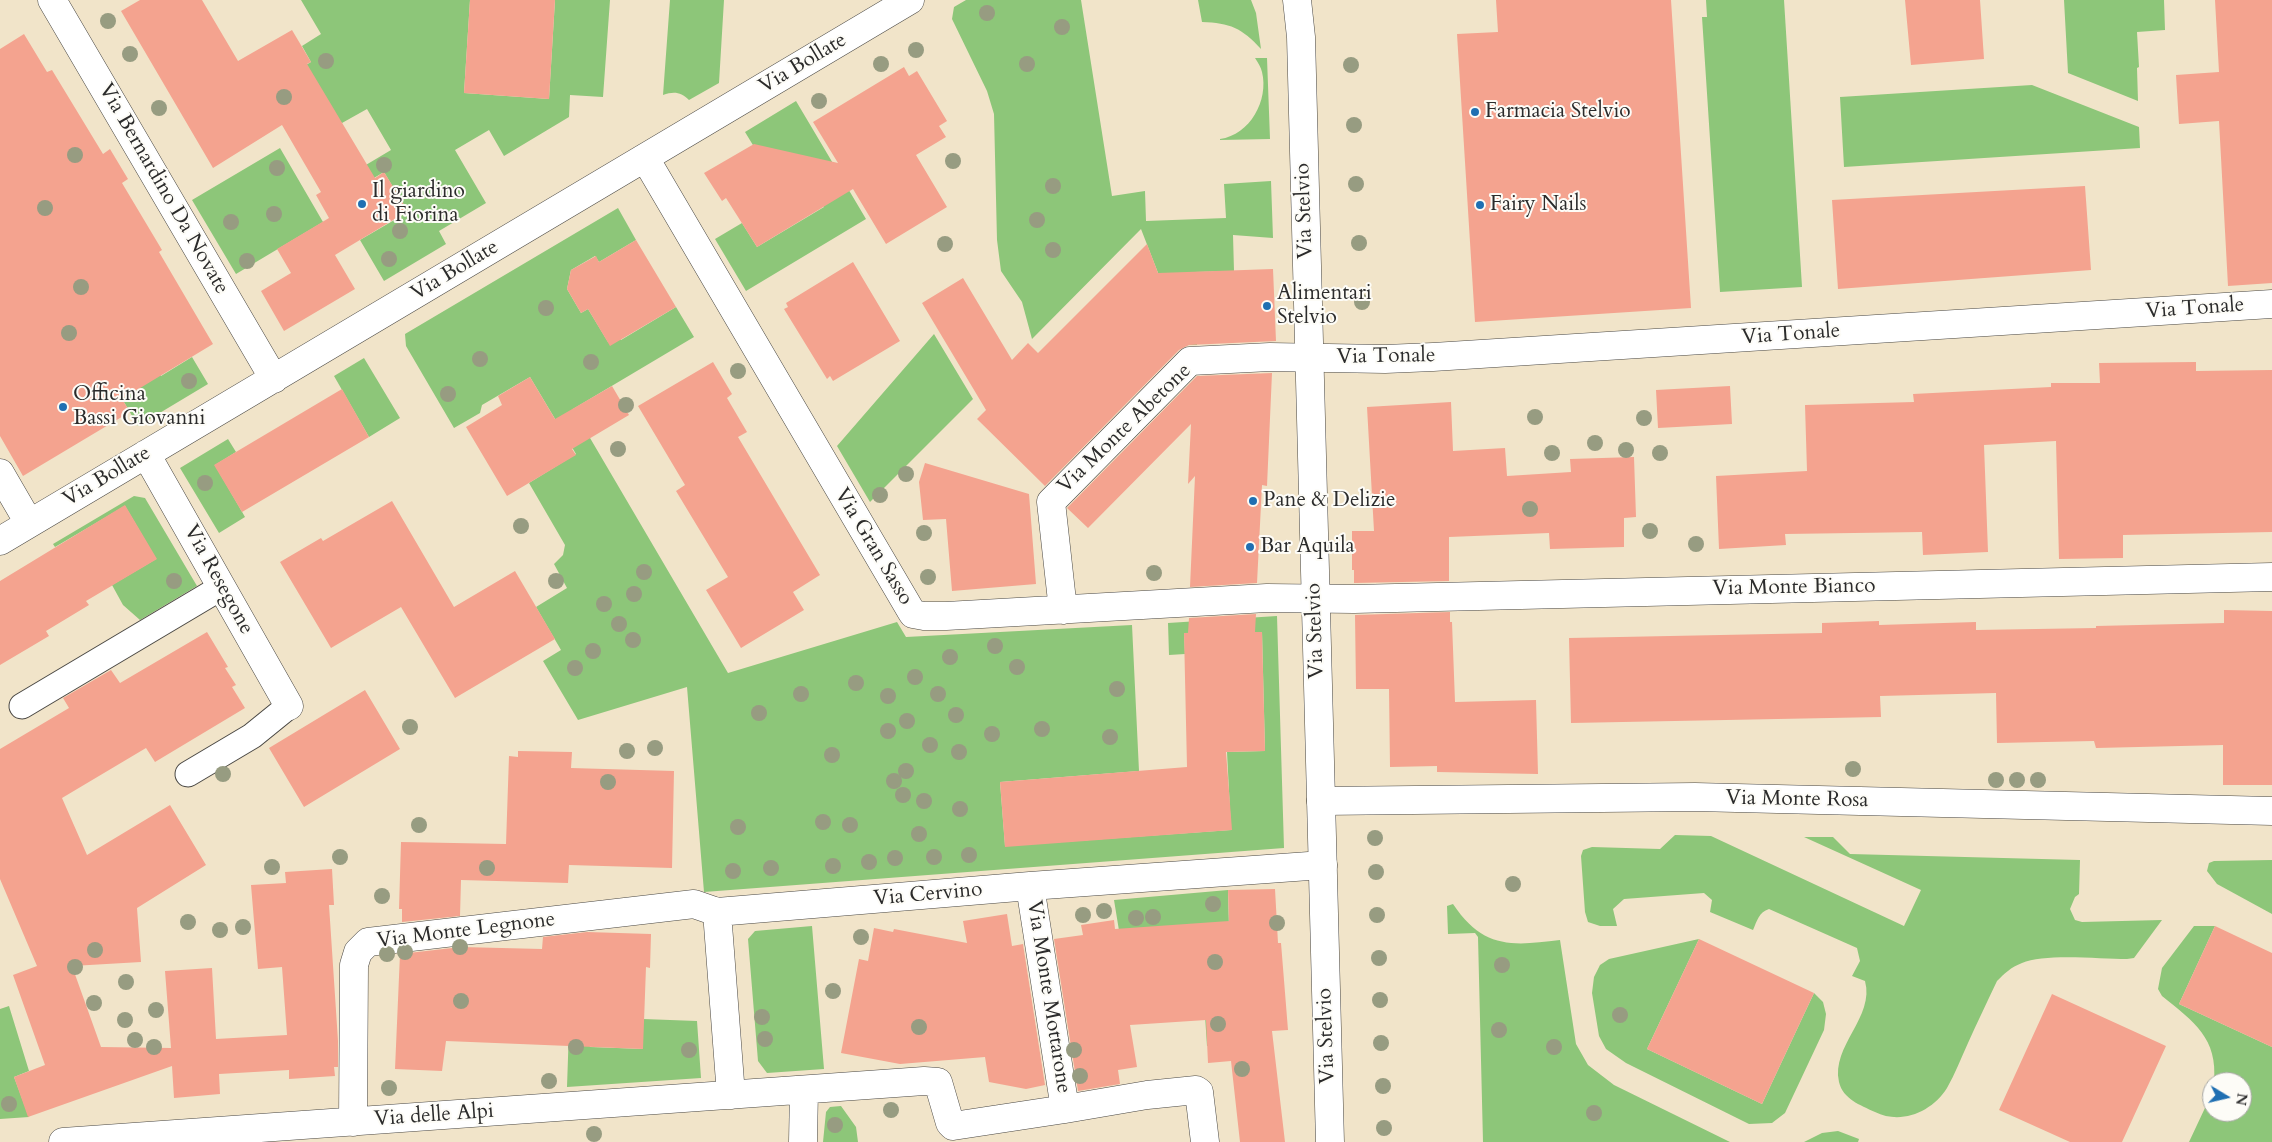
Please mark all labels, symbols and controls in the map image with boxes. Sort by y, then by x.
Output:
street label: Via Bollate [755,28,851,100]
street label: Via Bernardino Da Novate [92,79,234,299]
place label: Farmacia Stelvio [1485,99,1631,125]
marker: Farmacia Stelvio [1469,106,1481,118]
street label: Via Stelvio [1291,163,1319,259]
place label: Il giardino di Fiorina [372,179,465,229]
place label: Fairy Nails [1490,192,1587,218]
marker: Il giardino di Fiorina [356,198,368,210]
marker: Fairy Nails [1474,199,1486,211]
street label: Via Bollate [407,235,503,307]
place label: Alimentari Stelvio [1277,281,1372,331]
street label: Via Tonale [2145,293,2245,325]
marker: Alimentari Stelvio [1261,300,1273,312]
street label: Via Tonale [1741,319,1841,351]
street label: Via Tonale [1336,344,1436,370]
street label: Via Monte Abetone [1053,359,1197,499]
place label: Officina Bassi Giovanni [73,382,205,432]
marker: Officina Bassi Giovanni [57,401,69,413]
street label: Via Bollate [59,441,155,513]
street label: Via Gran Sasso [828,484,918,610]
place label: Pane & Delizie [1263,488,1396,514]
marker: Pane & Delizie [1247,495,1259,507]
street label: Via Resegone [178,521,258,639]
place label: Bar Aquila [1260,534,1355,560]
marker: Bar Aquila [1244,541,1256,553]
street label: Via Monte Bianco [1712,574,1876,602]
street label: Via Stelvio [1302,583,1330,679]
street label: Via Monte Rosa [1725,786,1869,814]
street label: Via Cervino [873,878,983,912]
street label: Via Monte Mottarone [1020,899,1076,1095]
street label: Via Monte Legnone [375,908,557,954]
street label: Via Stelvio [1313,988,1341,1084]
north arrow [2202,1072,2252,1122]
text: N [2231,1092,2252,1107]
street label: Via delle Alpi [373,1099,495,1133]

